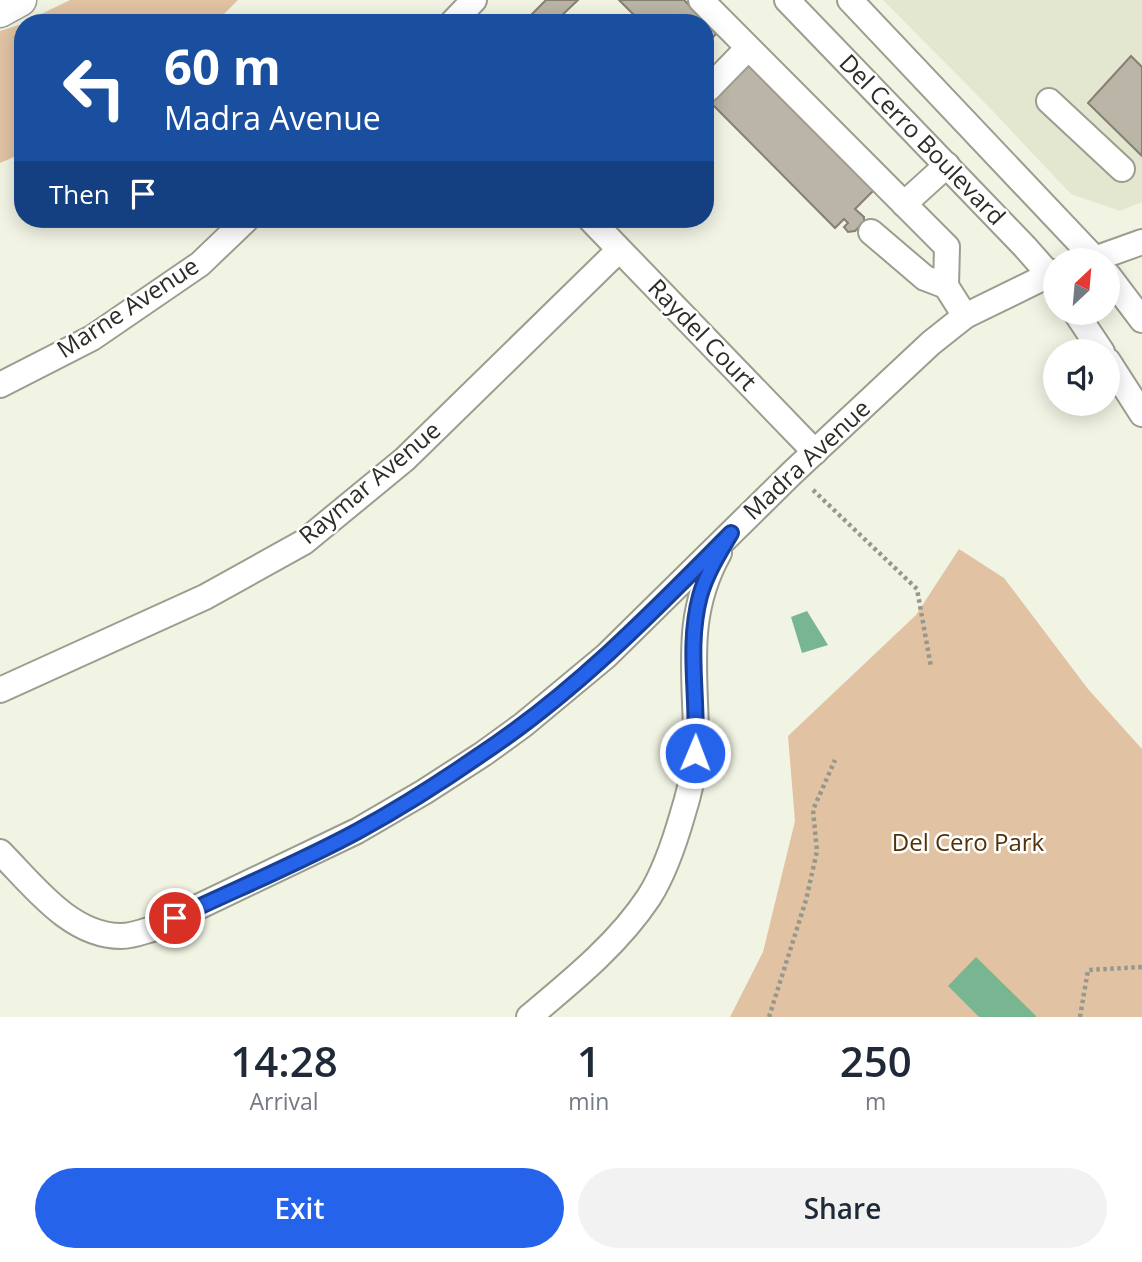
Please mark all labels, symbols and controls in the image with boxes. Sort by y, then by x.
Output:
text: 60 m [164,33,281,99]
icon: left [49,42,140,133]
street label: Del Cerro Boulevard [833,46,1013,232]
text: Madra Avenue [164,96,381,139]
icon: arrive [124,175,162,213]
text: Then [49,176,110,212]
north arrow [1043,248,1120,326]
map controls [1043,248,1120,416]
street label: Marne Avenue [50,249,204,365]
street label: Raydel Court [641,271,765,397]
button: sound [1043,339,1120,416]
street label: Madra Avenue [735,391,877,526]
street label: Raymar Avenue [291,413,447,551]
position arrow [658,716,732,790]
park label: Del Cero Park [892,825,1045,858]
pin [145,888,205,948]
icon: arrive [156,899,194,937]
text: 14:28 [230,1032,338,1089]
text: 1 [577,1032,601,1089]
text: 250 [840,1032,912,1089]
text: Arrival [249,1085,319,1117]
text: min [568,1085,609,1117]
text: m [865,1085,886,1117]
button: Exit [35,1168,564,1248]
button: Share [578,1168,1107,1248]

